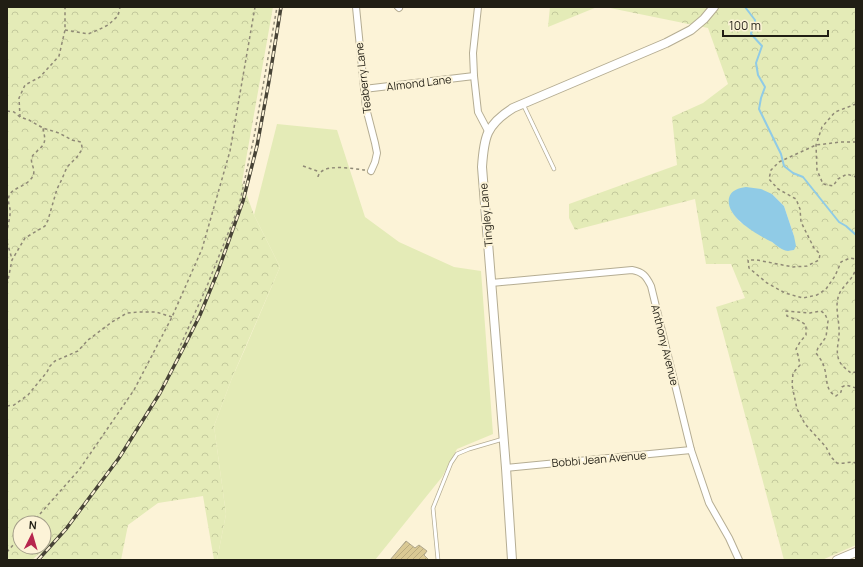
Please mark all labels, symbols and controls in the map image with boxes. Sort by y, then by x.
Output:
scale bar [723,12,828,38]
text: 100 m [729,17,761,34]
street label: Teaberry Lane [351,41,374,114]
street label: Almond Lane [386,71,453,94]
street label: Tingley Lane [475,182,496,247]
street label: Anthony Avenue [648,303,683,387]
street label: Bobbi Jean Avenue [551,447,647,470]
north arrow [12,515,52,555]
text: N [28,517,38,532]

